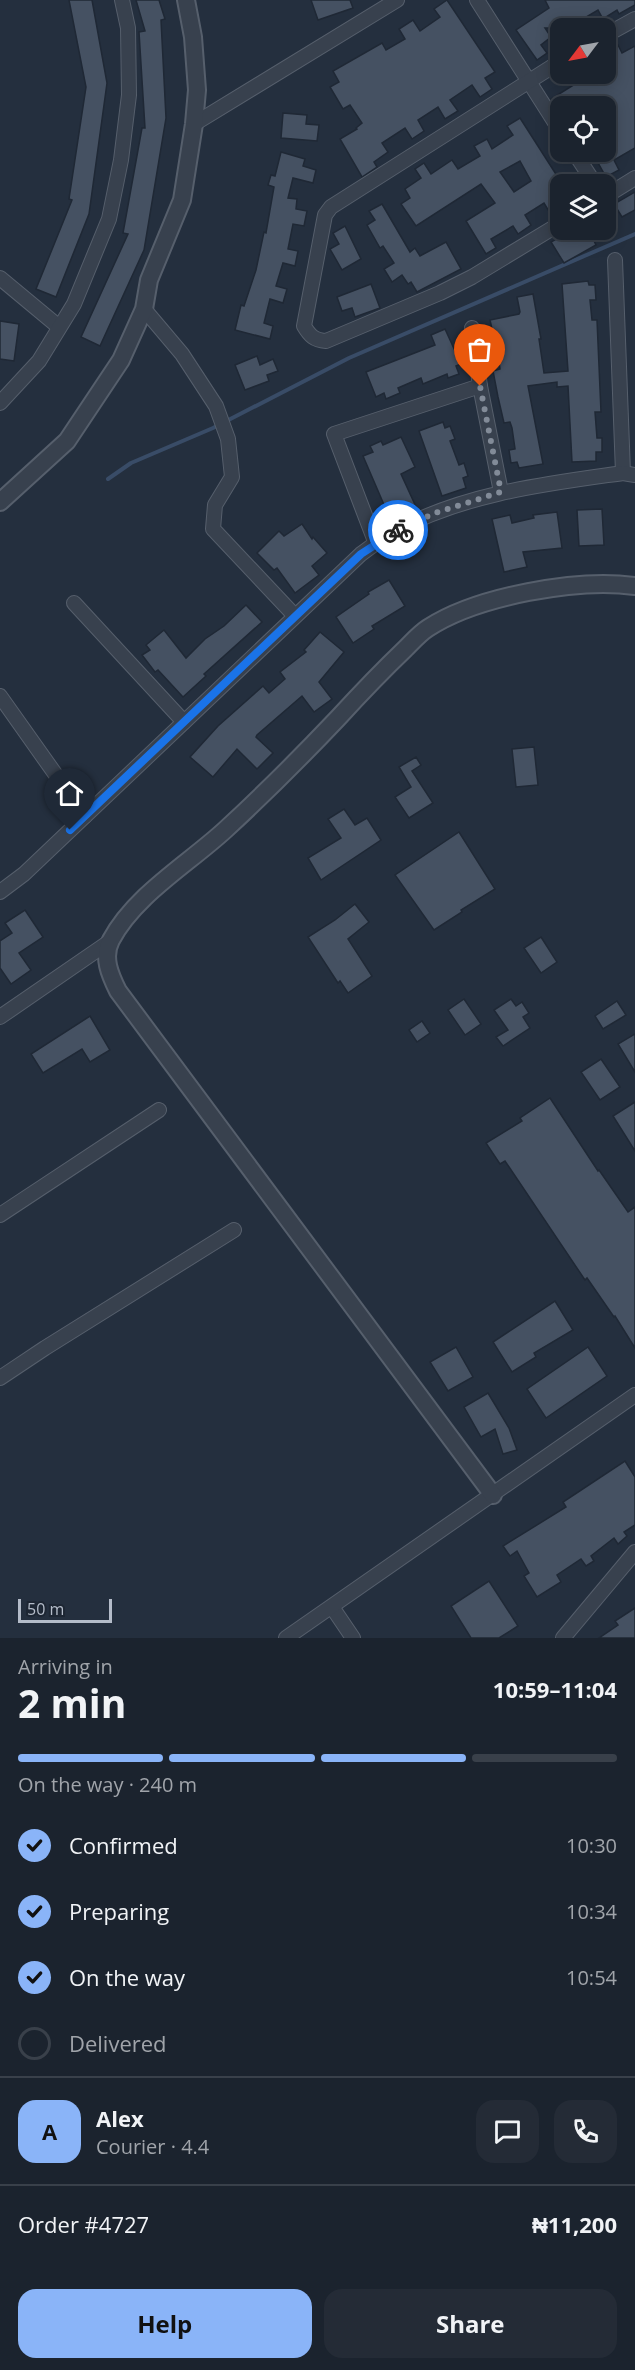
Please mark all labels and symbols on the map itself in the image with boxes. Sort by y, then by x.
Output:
north arrow [550,18,616,84]
pin [454,324,505,386]
courier [368,500,428,560]
pin [44,768,95,830]
scale bar [18,1596,112,1624]

